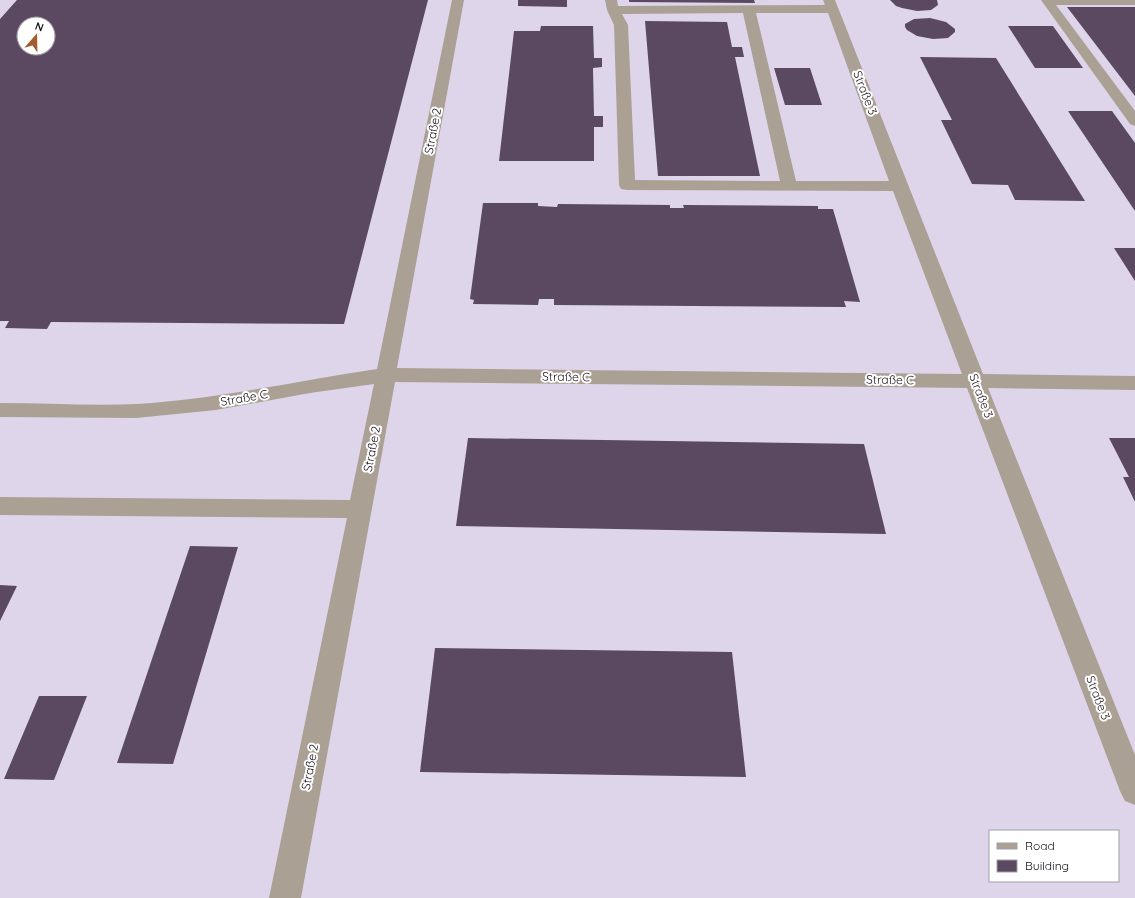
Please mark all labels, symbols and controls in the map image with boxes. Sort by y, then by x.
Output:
north arrow [16,16,56,56]
text: N [33,19,46,35]
street label: Straße 3 [850,69,881,117]
street label: Straße 2 [421,106,444,155]
street label: Straße C [542,369,590,384]
street label: Straße C [866,372,914,387]
street label: Straße 3 [966,372,997,420]
street label: Straße C [219,386,269,409]
street label: Straße 2 [360,424,383,473]
street label: Straße 3 [1083,674,1114,722]
street label: Straße 2 [298,742,321,791]
legend [989,830,1119,882]
text: Road [1025,838,1055,853]
text: Building [1025,858,1069,873]

